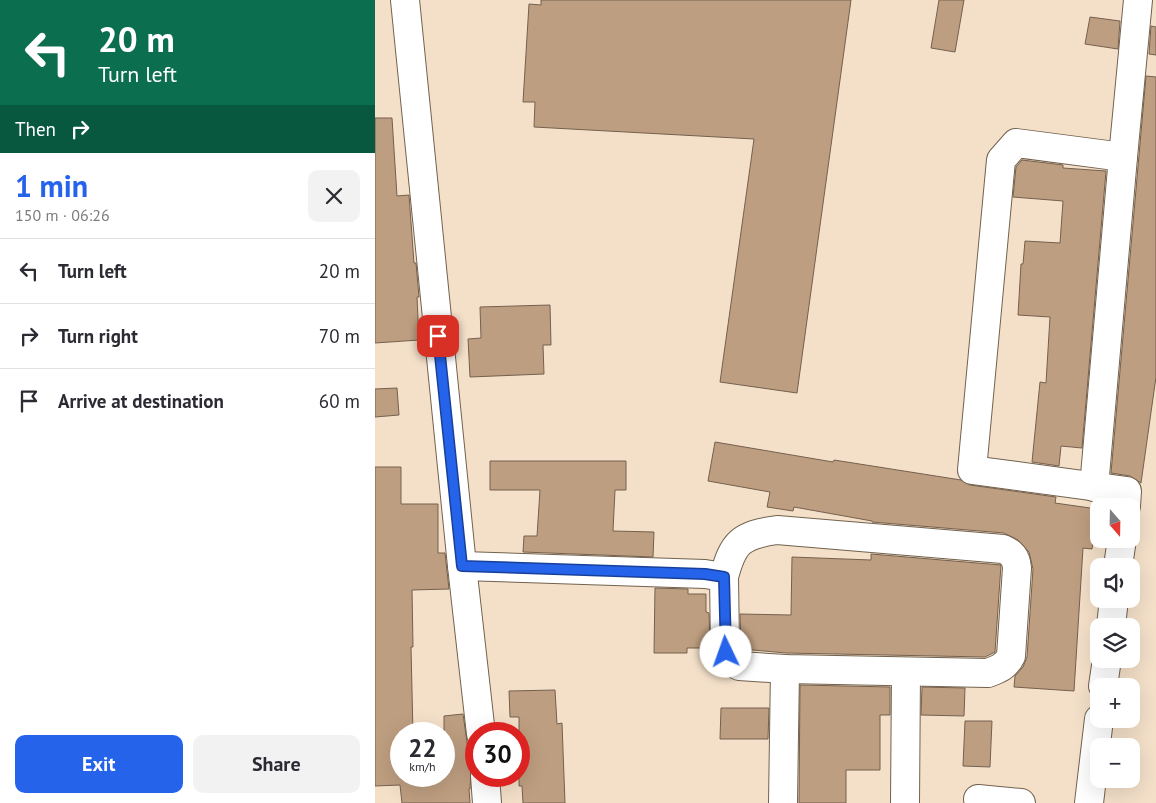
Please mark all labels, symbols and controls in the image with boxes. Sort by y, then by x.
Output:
text: 20 m [98,16,175,62]
icon: left [15,20,80,85]
text: Turn left [98,60,177,88]
icon: right [66,115,94,143]
text: Then [15,117,56,141]
text: 1 min [15,166,88,205]
button: close [308,170,360,222]
text: 150 m · 06:26 [15,205,110,225]
icon: left [15,257,43,285]
text: Turn left [58,259,127,283]
text: 20 m [319,259,360,283]
pin [417,315,459,357]
icon: right [15,322,43,350]
icon: arrive [424,322,452,350]
text: Turn right [58,324,138,348]
text: 70 m [319,324,360,348]
icon: arrive [15,387,43,415]
text: Arrive at destination [58,389,224,413]
text: 60 m [319,389,360,413]
north arrow [1090,498,1140,548]
map controls [1090,498,1140,788]
button: sound [1090,558,1140,608]
button: layers [1090,618,1140,668]
position arrow [699,625,751,677]
button: + [1090,678,1140,728]
speed limit sign: 30 [465,722,530,787]
text: 22 [408,732,437,764]
button: Exit [15,735,183,793]
button: Share [193,735,360,793]
button: − [1090,738,1140,788]
text: km/h [409,759,436,774]

